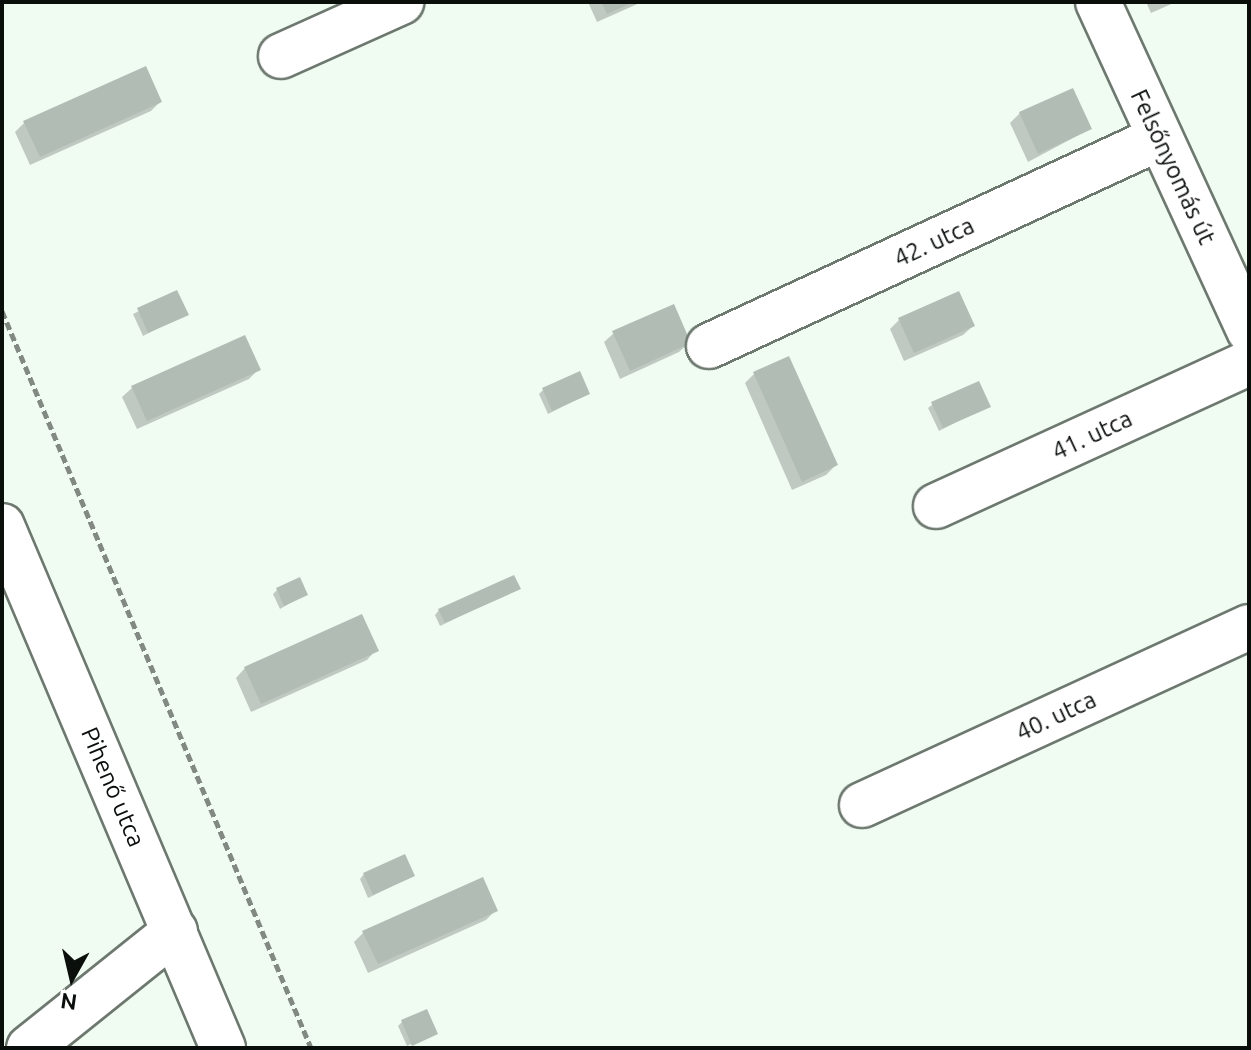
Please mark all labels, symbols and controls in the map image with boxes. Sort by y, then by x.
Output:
street label: Felsőnyomás út [1124,85,1222,249]
street label: 42. utca [889,211,979,273]
street label: 41. utca [1047,404,1137,466]
street label: 40. utca [1011,685,1101,747]
street label: Pihenő utca [75,723,151,851]
north arrow [32,938,112,1018]
text: N [59,989,78,1016]

